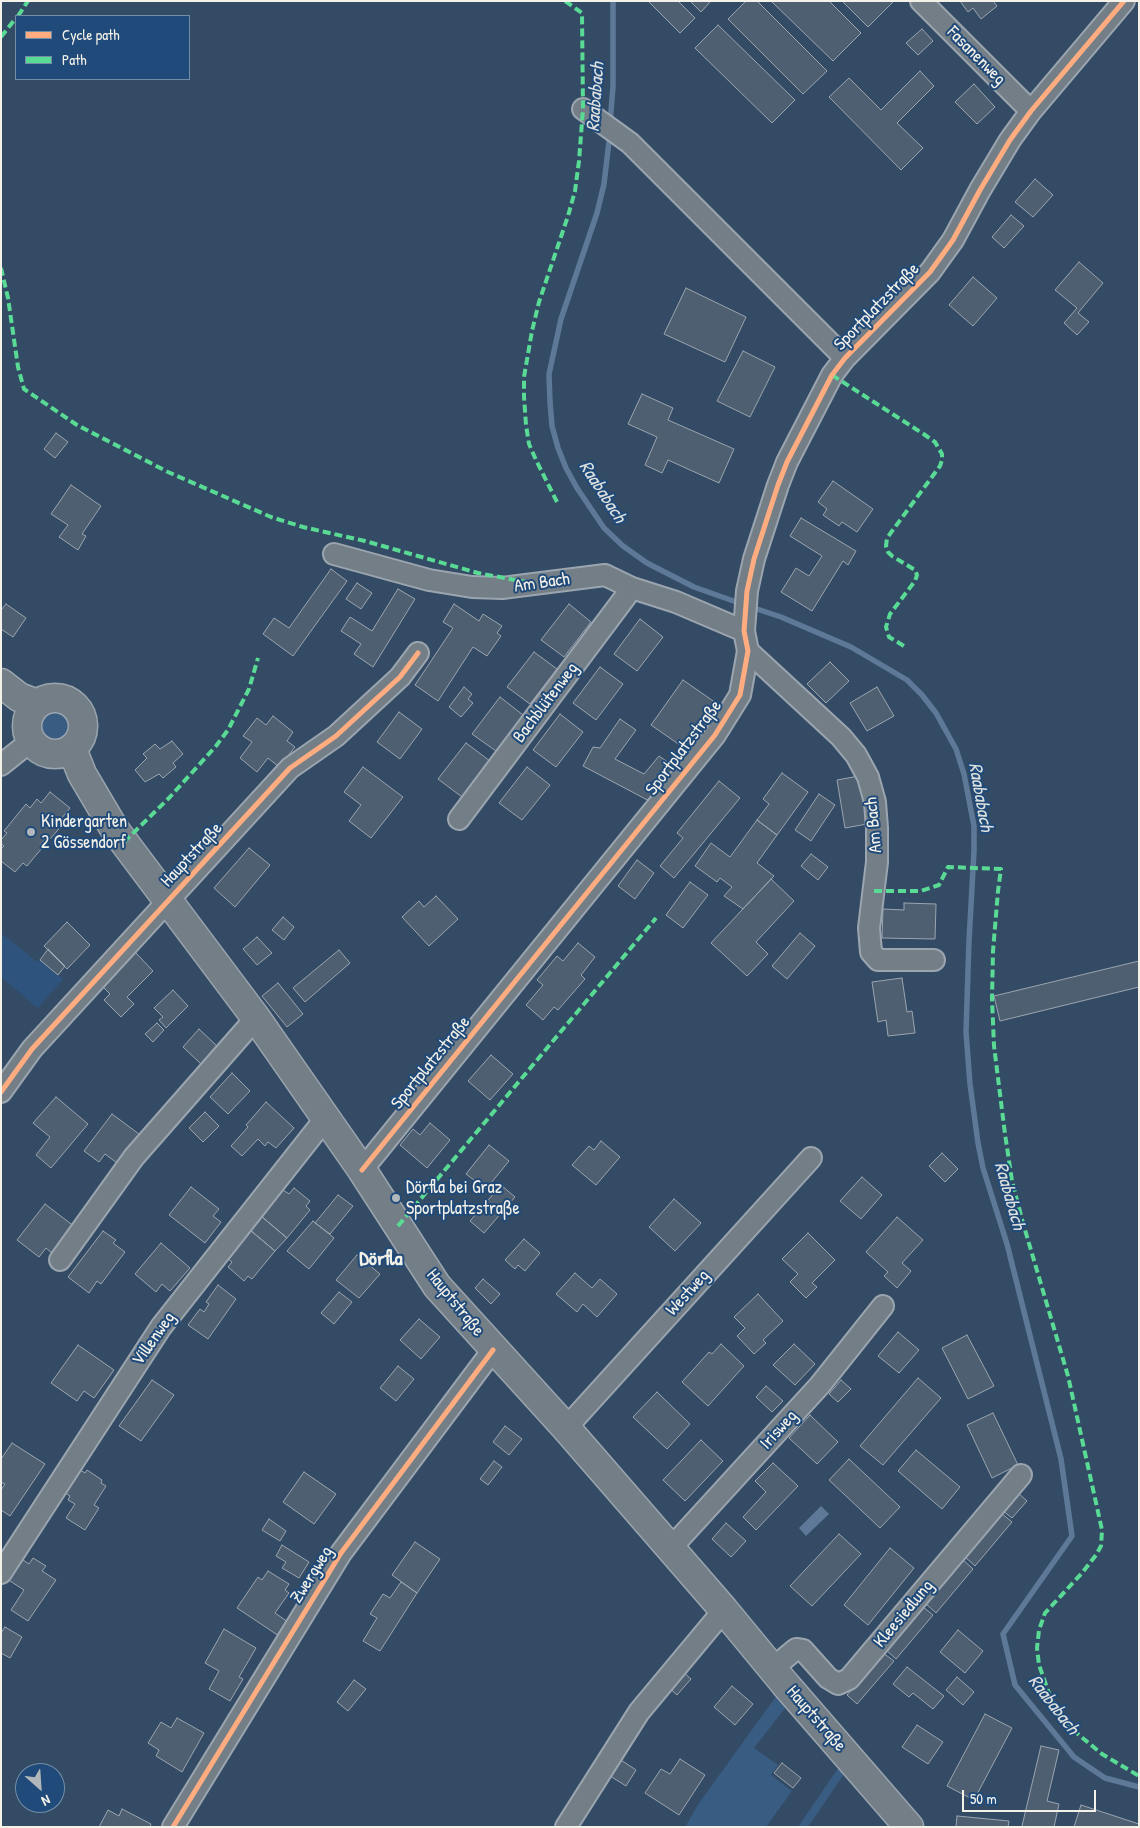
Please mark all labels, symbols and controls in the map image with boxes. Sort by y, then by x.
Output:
legend [15,15,190,80]
street label: Fasanenweg [942,22,1010,90]
text: Cycle path [62,24,120,45]
text: Path [62,49,87,70]
water label: Raababach [582,62,610,132]
street label: Sportplatzstraße [830,259,924,355]
water label: Raababach [574,457,630,527]
street label: Am Bach [513,568,571,598]
street label: Bachblütenweg [509,659,583,747]
street label: Sportplatzstraße [641,696,727,800]
water label: Raababach [963,761,997,833]
street label: Am Bach [861,796,887,854]
place label: Kindergarten 2 Gössendorf [41,811,127,854]
street label: Hauptstraße [157,818,227,892]
marker: Kindergarten 2 Gössendorf [25,826,37,838]
street label: Sportplatzstraße [387,1012,475,1114]
water label: Raababach [988,1159,1030,1233]
place label: Dörfla bei Graz Sportplatzstraße [406,1177,520,1220]
marker: Dörfla bei Graz Sportplatzstraße [390,1192,402,1204]
district label: Dörfla [359,1248,403,1272]
street label: Hauptstraße [421,1265,489,1341]
street label: Westweg [662,1265,714,1321]
street label: Villenweg [128,1308,180,1370]
street label: Irisweg [756,1406,802,1454]
street label: Zwergweg [286,1543,338,1607]
street label: Kleesiedlung [869,1576,939,1652]
water label: Raababach [1023,1671,1083,1739]
street label: Hauptstraße [781,1682,851,1756]
north arrow [15,1763,65,1813]
scale bar [965,1780,1099,1812]
text: 50 m [970,1788,997,1809]
text: N [39,1791,54,1811]

